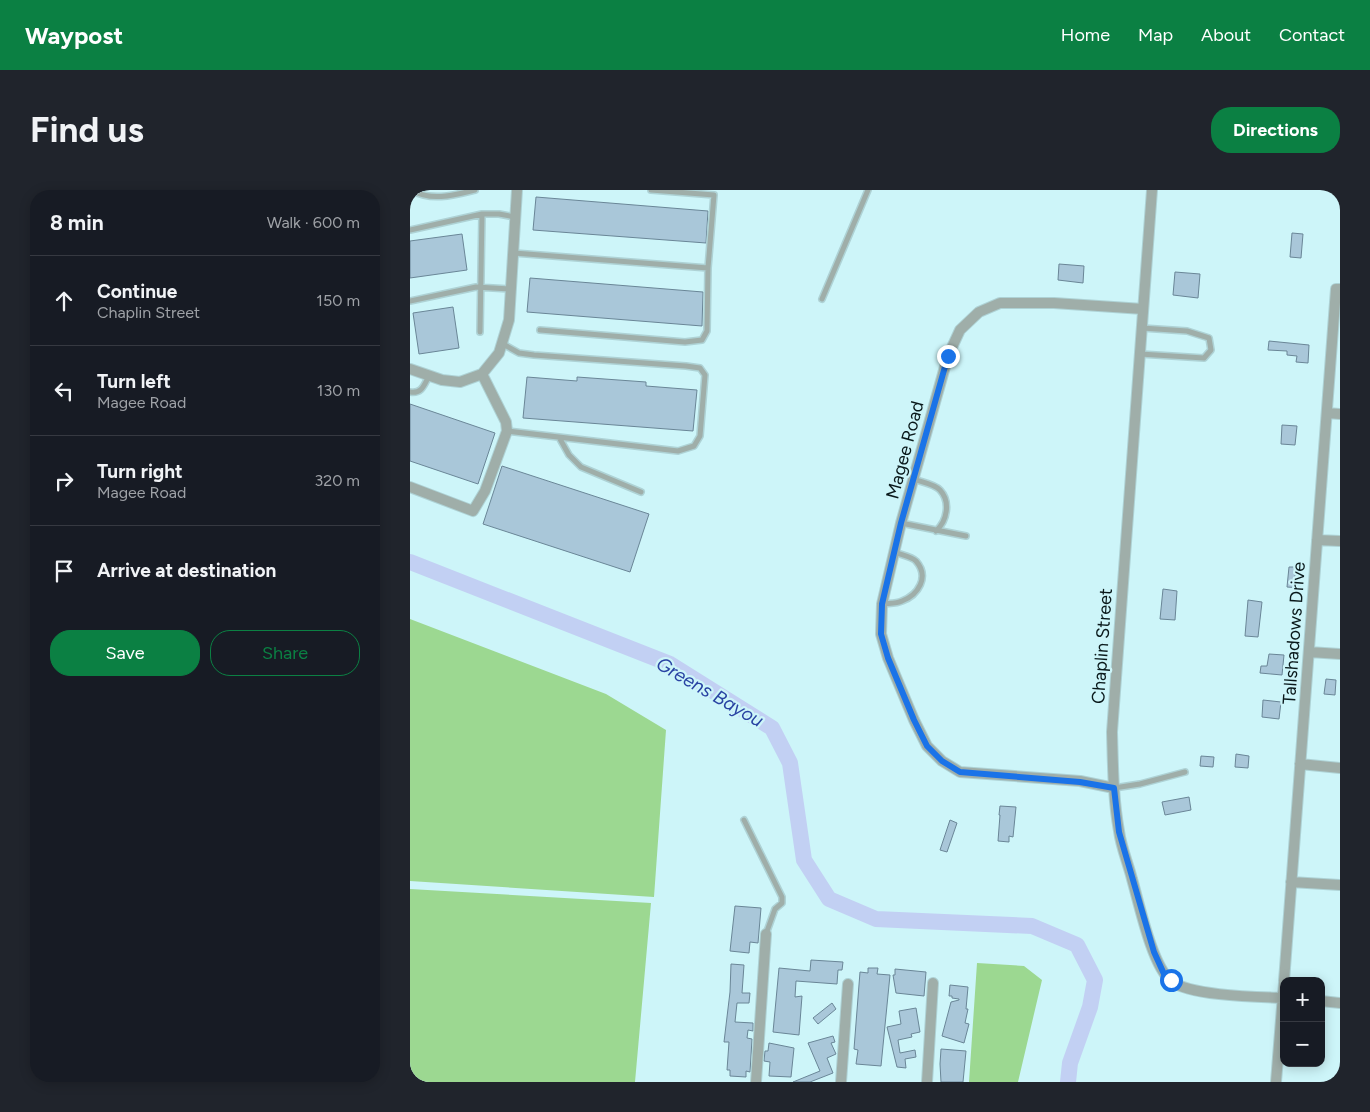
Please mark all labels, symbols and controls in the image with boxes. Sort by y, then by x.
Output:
text: Waypost [25,21,123,50]
text: Home [1061,24,1110,46]
text: Map [1138,24,1173,46]
text: About [1201,24,1251,46]
text: Contact [1279,24,1345,46]
button: Directions [1211,107,1340,153]
text: Find us [30,109,144,151]
text: 8 min [50,210,104,235]
text: Walk · 600 m [267,213,360,232]
text: Continue [97,280,177,303]
icon: ahead [50,287,78,315]
text: 150 m [316,291,360,310]
text: Chaplin Street [97,303,200,322]
route end [937,345,960,368]
text: Turn left [97,370,171,393]
icon: left [50,377,78,405]
text: 130 m [317,381,360,400]
text: Magee Road [97,393,186,412]
street label: Magee Road [881,399,929,501]
text: Turn right [97,460,183,483]
icon: right [50,467,78,495]
text: 320 m [315,471,360,490]
text: Magee Road [97,483,186,502]
icon: arrive [50,557,78,585]
text: Arrive at destination [97,559,276,582]
street label: Tallshadows Drive [1278,561,1310,705]
street label: Chaplin Street [1087,587,1117,705]
button: Save [50,630,200,676]
button: Share [210,630,360,676]
water label: Greens Bayou [652,652,768,732]
route start [1160,969,1183,992]
map controls [1280,977,1325,1067]
button: + [1280,977,1325,1022]
button: − [1280,1022,1325,1067]

